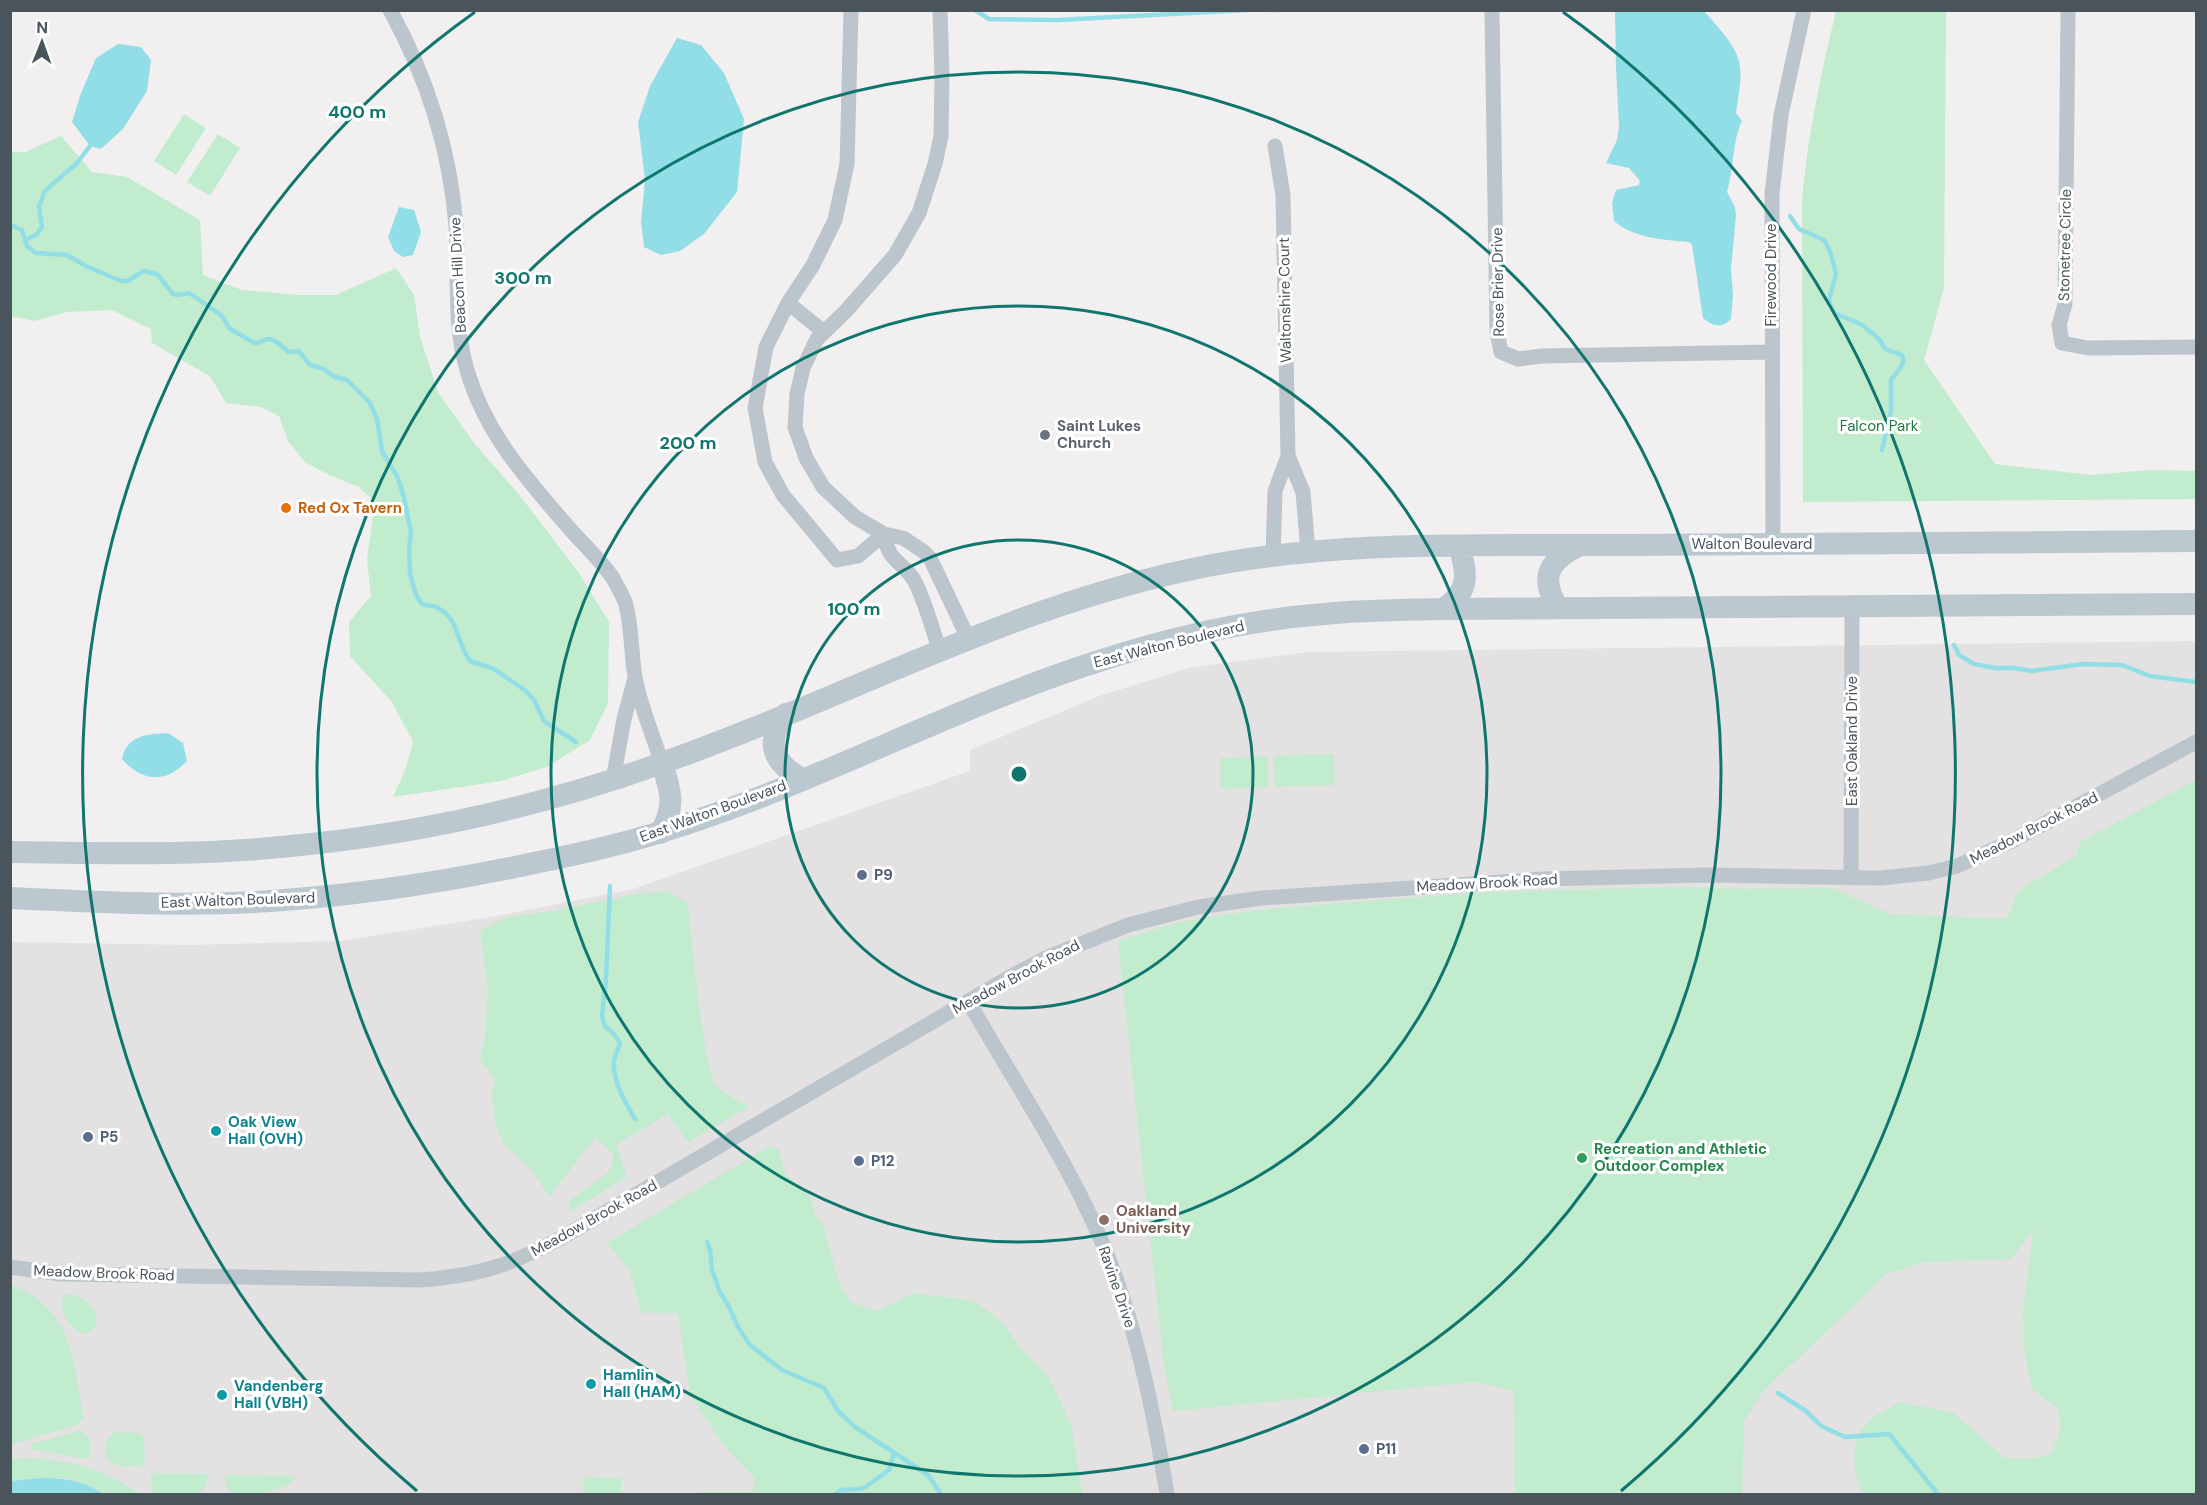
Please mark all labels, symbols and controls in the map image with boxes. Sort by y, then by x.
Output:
north arrow [12,12,72,72]
text: N [36,17,48,38]
text: 400 m [328,100,386,124]
street label: Stonetree Circle [2054,189,2076,301]
street label: Beacon Hill Drive [445,217,471,333]
street label: Firewood Drive [1761,224,1781,326]
street label: Rose Brier Drive [1487,227,1509,337]
street label: Waltonshire Court [1274,237,1296,363]
text: 300 m [494,266,552,290]
place label: Saint Lukes Church [1057,416,1141,453]
park label: Falcon Park [1840,416,1919,436]
marker: Saint Lukes Church [1038,428,1052,442]
text: 200 m [660,431,716,455]
place label: Red Ox Tavern [298,498,402,518]
marker: Red Ox Tavern [279,501,293,515]
street label: Walton Boulevard [1692,534,1812,554]
text: 100 m [827,597,881,621]
street label: East Walton Boulevard [1092,616,1246,672]
street label: East Oakland Drive [1842,676,1862,806]
centre of rings [1009,764,1029,784]
street label: East Walton Boulevard [637,775,789,847]
street label: Meadow Brook Road [1966,787,2102,869]
place label: P9 [874,865,893,885]
marker: P9 [855,868,869,882]
street label: Meadow Brook Road [1416,869,1558,897]
street label: East Walton Boulevard [160,887,316,913]
street label: Meadow Brook Road [949,935,1083,1019]
place label: Oak View Hall (OVH) [228,1112,303,1149]
marker: Oak View Hall (OVH) [209,1124,223,1138]
place label: P5 [100,1127,118,1147]
marker: P5 [81,1130,95,1144]
place label: Recreation and Athletic Outdoor Complex [1594,1139,1767,1176]
place label: P12 [871,1151,895,1171]
marker: Recreation and Athletic Outdoor Complex [1575,1151,1589,1165]
marker: P12 [852,1154,866,1168]
street label: Meadow Brook Road [527,1175,661,1261]
place label: Oakland University [1116,1201,1191,1238]
marker: Oakland University [1097,1213,1111,1227]
street label: Ravine Drive [1094,1244,1140,1330]
street label: Meadow Brook Road [33,1261,175,1285]
place label: Hamlin Hall (HAM) [603,1365,681,1402]
place label: Vandenberg Hall (VBH) [234,1376,324,1413]
marker: Hamlin Hall (HAM) [584,1377,598,1391]
marker: Vandenberg Hall (VBH) [215,1388,229,1402]
place label: P11 [1376,1439,1396,1459]
marker: P11 [1357,1442,1371,1456]

